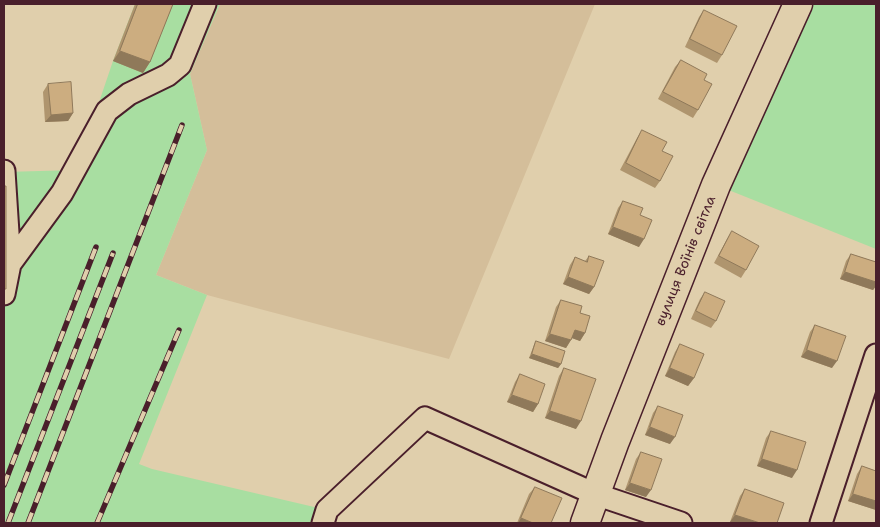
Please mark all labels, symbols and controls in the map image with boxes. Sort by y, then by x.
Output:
street label: вулиця Воїнів світла [652,193,720,329]

